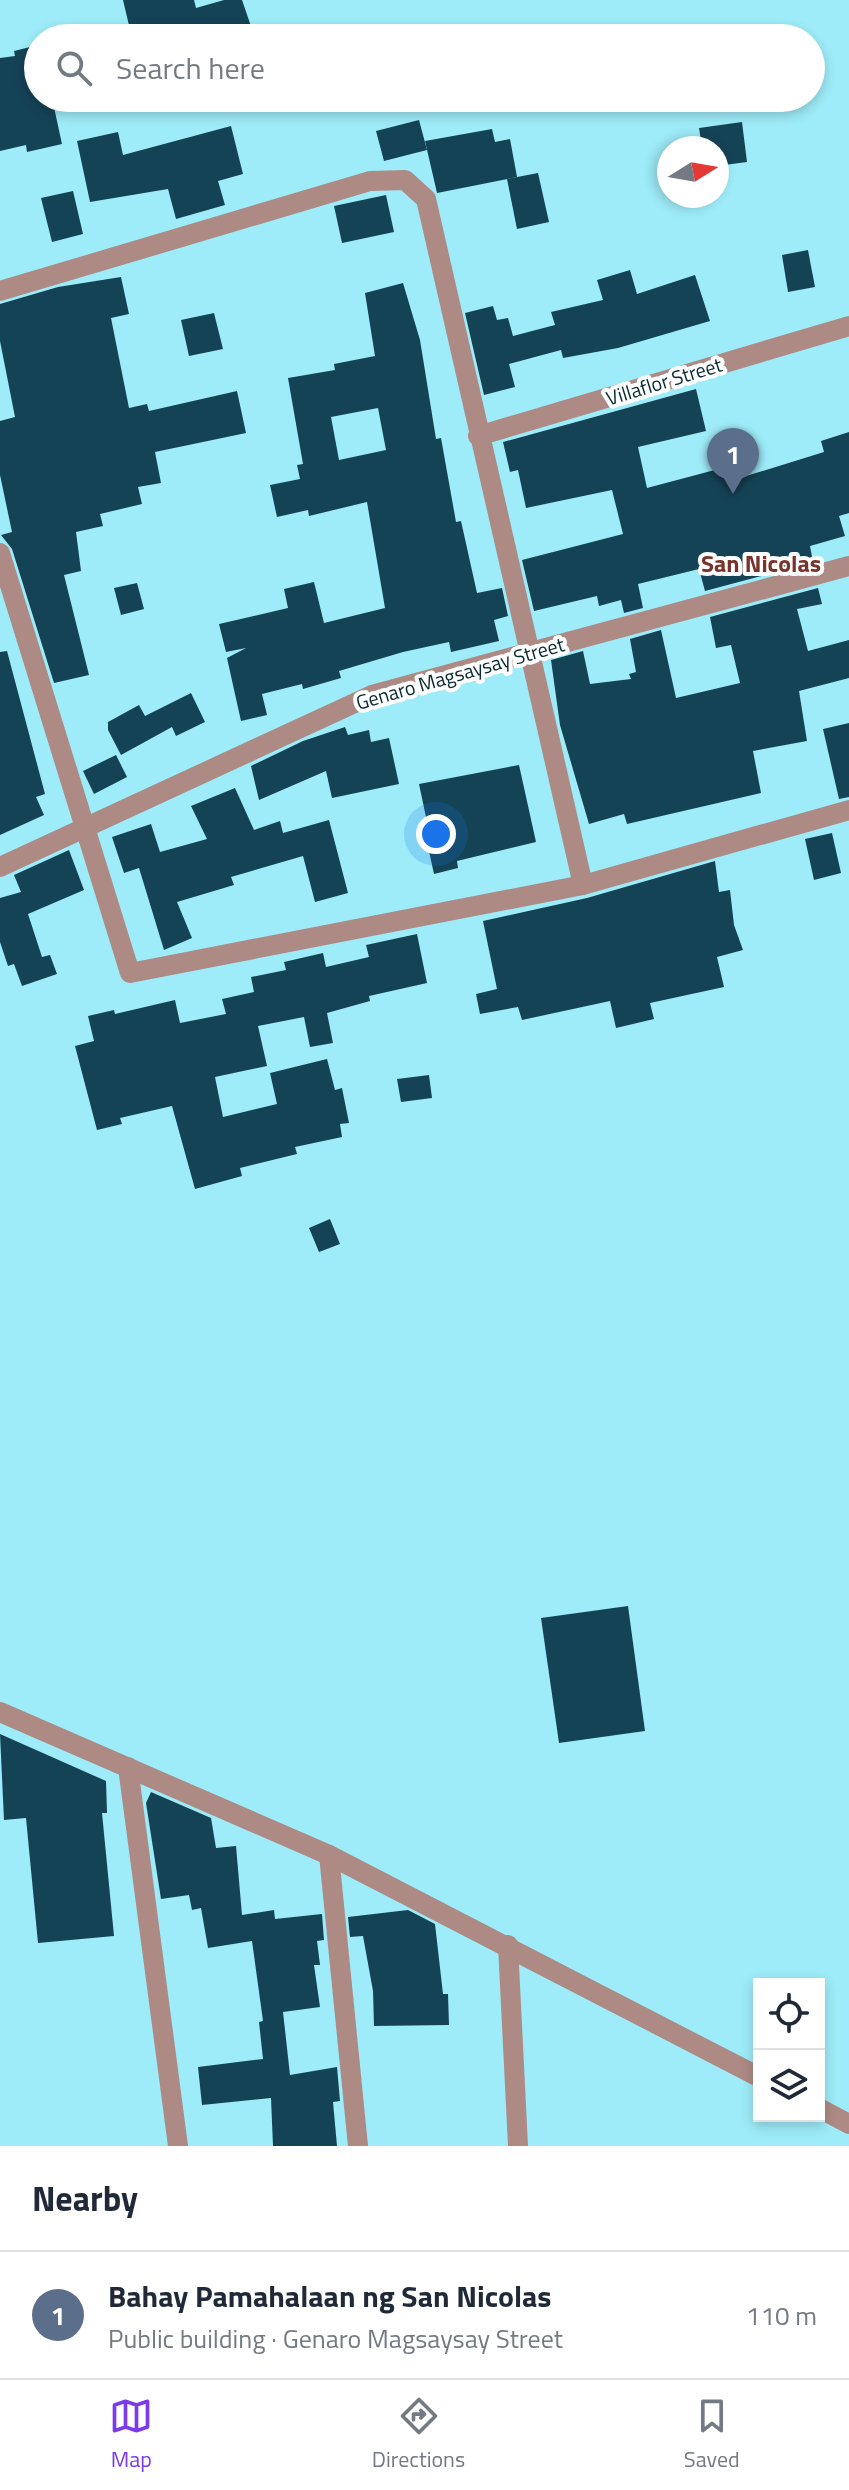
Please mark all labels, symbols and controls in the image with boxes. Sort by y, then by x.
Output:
search box [24,24,825,112]
text: Search here [116,45,265,91]
icon: search [52,46,96,90]
north arrow [657,136,729,208]
street label: Villaflor Street [602,349,726,413]
pin: 1 [707,428,759,494]
district label: San Nicolas [701,545,821,581]
street label: Genaro Magsaysay Street [352,628,568,718]
your location [416,814,456,854]
map controls [753,1978,825,2122]
button: locate [753,1978,825,2050]
button: layers [753,2050,825,2122]
text: Nearby [32,2172,138,2224]
text: Bahay Pamahalaan ng San Nicolas [108,2273,552,2319]
text: 1 [51,2296,65,2335]
text: 110 m [746,2296,817,2335]
text: Public building · Genaro Magsaysay Street [108,2319,563,2358]
tab: Map [109,2394,153,2476]
tab: Directions [372,2394,465,2476]
tab: Saved [684,2394,740,2476]

